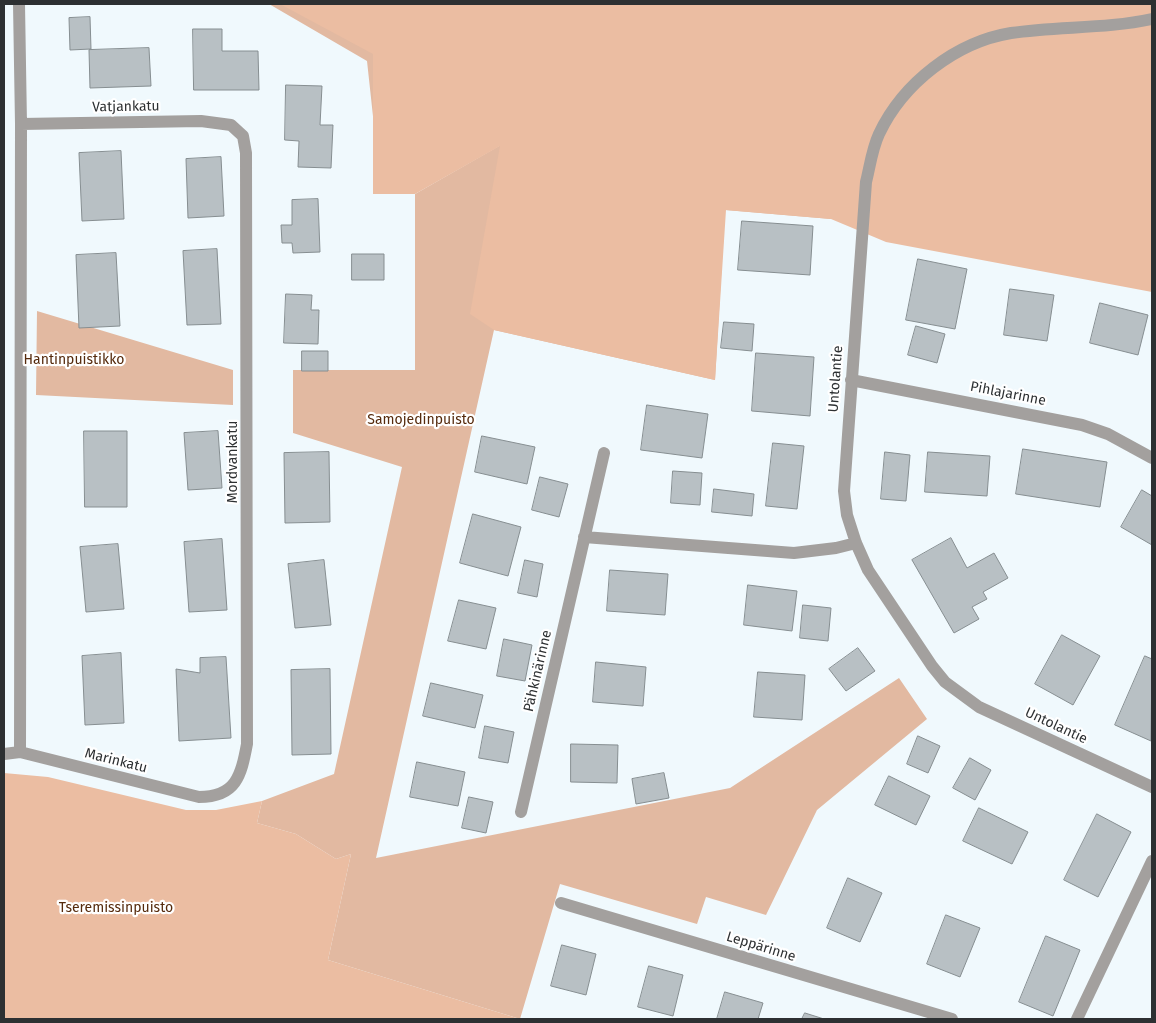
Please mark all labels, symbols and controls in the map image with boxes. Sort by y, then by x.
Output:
street label: Vatjankatu [92,98,160,116]
street label: Untolantie [825,345,847,413]
park label: Hantinpuistikko [24,352,124,368]
street label: Pihlajarinne [969,378,1047,410]
park label: Samojedinpuisto [367,412,475,428]
street label: Mordvankatu [225,421,241,503]
street label: Pähkinärinne [520,628,556,714]
street label: Untolantie [1022,704,1090,748]
street label: Marinkatu [83,745,149,777]
park label: Tseremissinpuisto [59,900,173,916]
street label: Leppärinne [724,928,798,966]

